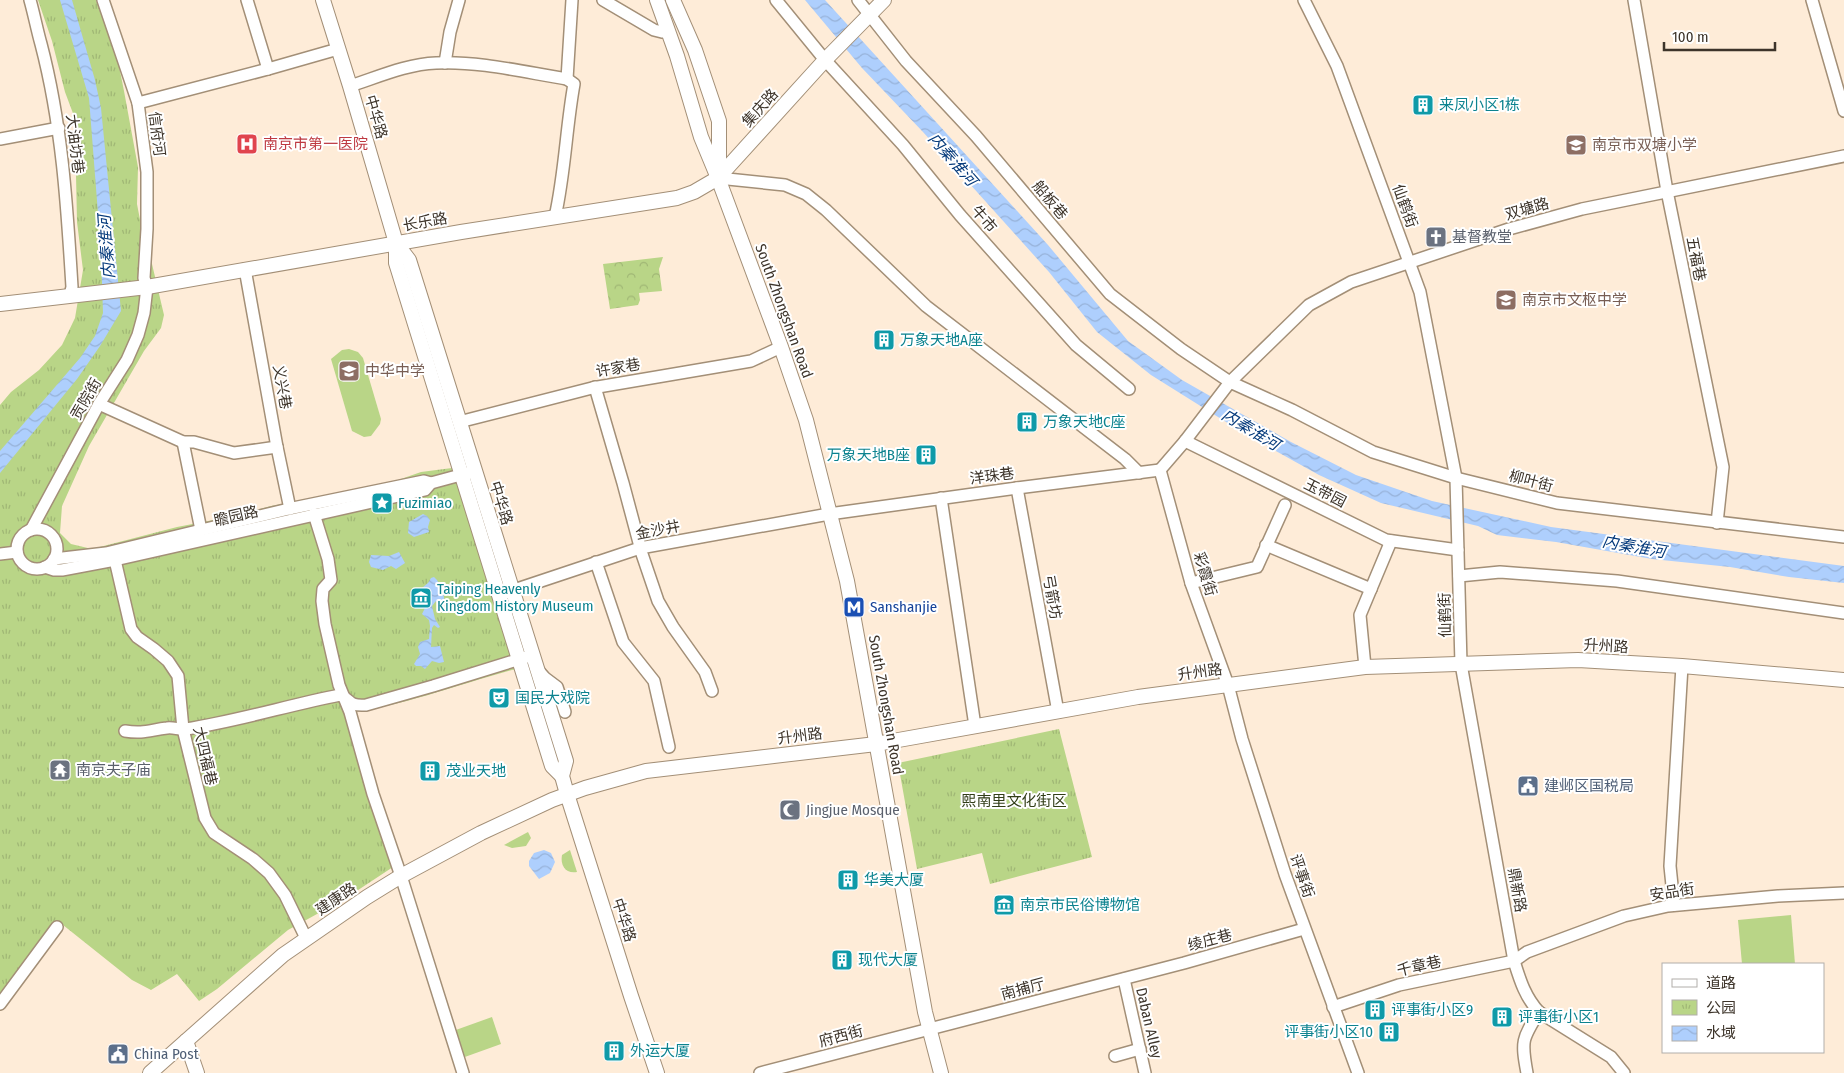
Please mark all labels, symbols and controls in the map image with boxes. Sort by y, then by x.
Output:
scale bar [1664,20,1775,52]
text: 100 m [1672,28,1709,46]
street label: 集庆路 [738,85,782,131]
street label: 中华路 [361,93,391,141]
building icon: 来凤小区1栋 [1411,93,1435,117]
place label: 来凤小区1栋 [1439,96,1520,114]
street label: 信府河 [145,111,169,157]
street label: 大油坊巷 [62,113,88,175]
water label: 内秦淮河 [924,129,983,192]
hospital icon: 南京市第一医院 [235,132,259,156]
school or university icon: 南京市双塘小学 [1564,133,1588,157]
place label: 南京市第一医院 [263,135,368,153]
place label: 南京市双塘小学 [1592,136,1697,154]
street label: 船板巷 [1029,177,1071,223]
street label: 仙鹤街 [1389,182,1421,230]
street label: 双塘路 [1503,194,1551,224]
street label: 牛市 [967,202,1001,236]
street label: 长乐路 [401,209,449,235]
water label: 内秦淮河 [95,211,118,280]
church icon: 基督教堂 [1424,225,1448,249]
place label: 基督教堂 [1452,228,1512,246]
street label: 五福巷 [1683,235,1709,283]
street label: South Zhongshan Road [751,241,817,381]
school or university icon: 南京市文枢中学 [1494,288,1518,312]
place label: 南京市文枢中学 [1522,291,1627,309]
building icon: 万象天地A座 [872,328,896,352]
place label: 万象天地A座 [900,331,983,349]
street label: 许家巷 [594,355,642,381]
school or university icon: 中华中学 [337,359,361,383]
place label: 中华中学 [365,362,425,380]
street label: 义兴巷 [269,363,295,411]
street label: 贡院街 [67,375,105,423]
water label: 内秦淮河 [1218,405,1286,456]
building icon: 万象天地C座 [1015,410,1039,434]
place label: 万象天地C座 [1043,413,1126,431]
building icon: 万象天地B座 [914,443,938,467]
place label: 万象天地B座 [827,446,910,464]
street label: 洋珠巷 [968,464,1016,488]
street label: 柳叶街 [1507,466,1555,496]
street label: 玉带园 [1301,475,1349,511]
street label: 中华路 [486,479,516,527]
place icon: Fuzimiao [370,491,394,515]
place label: Fuzimiao [398,494,452,512]
street label: 瞻园路 [212,502,260,530]
street label: 金沙井 [634,517,682,543]
water label: 内秦淮河 [1601,532,1670,562]
street label: 彩霞街 [1190,550,1220,598]
street label: 弓箭坊 [1039,573,1065,621]
place label: Taiping Heavenly Kingdom History Museum [437,580,593,615]
museum icon: Taiping Heavenly Kingdom History Museum [409,586,433,610]
street label: 仙鹤街 [1436,592,1454,638]
metro station icon: Sanshanjie [842,595,866,619]
place label: Sanshanjie [870,598,937,616]
street label: South Zhongshan Road [865,634,907,776]
street label: 升州路 [1583,636,1629,656]
street label: 升州路 [1176,660,1224,684]
theatre icon: 国民大戏院 [487,686,511,710]
place label: 国民大戏院 [515,689,590,707]
street label: 升州路 [777,724,823,748]
street label: 大四福巷 [189,725,221,787]
temple icon: 南京夫子庙 [48,758,72,782]
building icon: 茂业天地 [418,759,442,783]
place label: 南京夫子庙 [76,761,151,779]
place label: 茂业天地 [446,762,506,780]
public building icon: 建邺区国税局 [1516,774,1540,798]
place label: 建邺区国税局 [1544,777,1634,795]
park label: 熙南里文化街区 [961,792,1067,810]
mosque icon: Jingjue Mosque [778,798,802,822]
place label: Jingjue Mosque [806,801,900,819]
street label: 评事街 [1286,852,1318,900]
street label: 鼎新路 [1504,866,1530,914]
building icon: 华美大厦 [836,868,860,892]
place label: 华美大厦 [864,871,924,889]
street label: 建康路 [312,879,360,919]
street label: 安品街 [1648,880,1696,904]
museum icon: 南京市民俗博物馆 [992,893,1016,917]
street label: 中华路 [608,896,640,944]
place label: 南京市民俗博物馆 [1020,896,1140,914]
street label: 绫庄巷 [1186,925,1234,955]
building icon: 现代大厦 [830,948,854,972]
place label: 现代大厦 [858,951,918,969]
street label: 千章巷 [1395,952,1443,980]
legend [1662,963,1824,1053]
street label: 南捕厅 [999,974,1047,1004]
text: 道路 [1706,974,1736,992]
street label: Daban Alley [1132,986,1166,1061]
building icon: 评事街小区9 [1363,998,1387,1022]
text: 公园 [1706,999,1736,1017]
place label: 评事街小区9 [1391,1001,1473,1019]
building icon: 评事街小区1 [1490,1005,1514,1029]
place label: 评事街小区1 [1518,1008,1599,1026]
building icon: 评事街小区10 [1377,1020,1401,1044]
street label: 府西街 [817,1021,865,1051]
place label: 评事街小区10 [1284,1023,1373,1041]
text: 水域 [1706,1024,1736,1042]
building icon: 外运大厦 [602,1039,626,1063]
public building icon: China Post [106,1042,130,1066]
place label: 外运大厦 [630,1042,690,1060]
place label: China Post [134,1045,199,1063]

